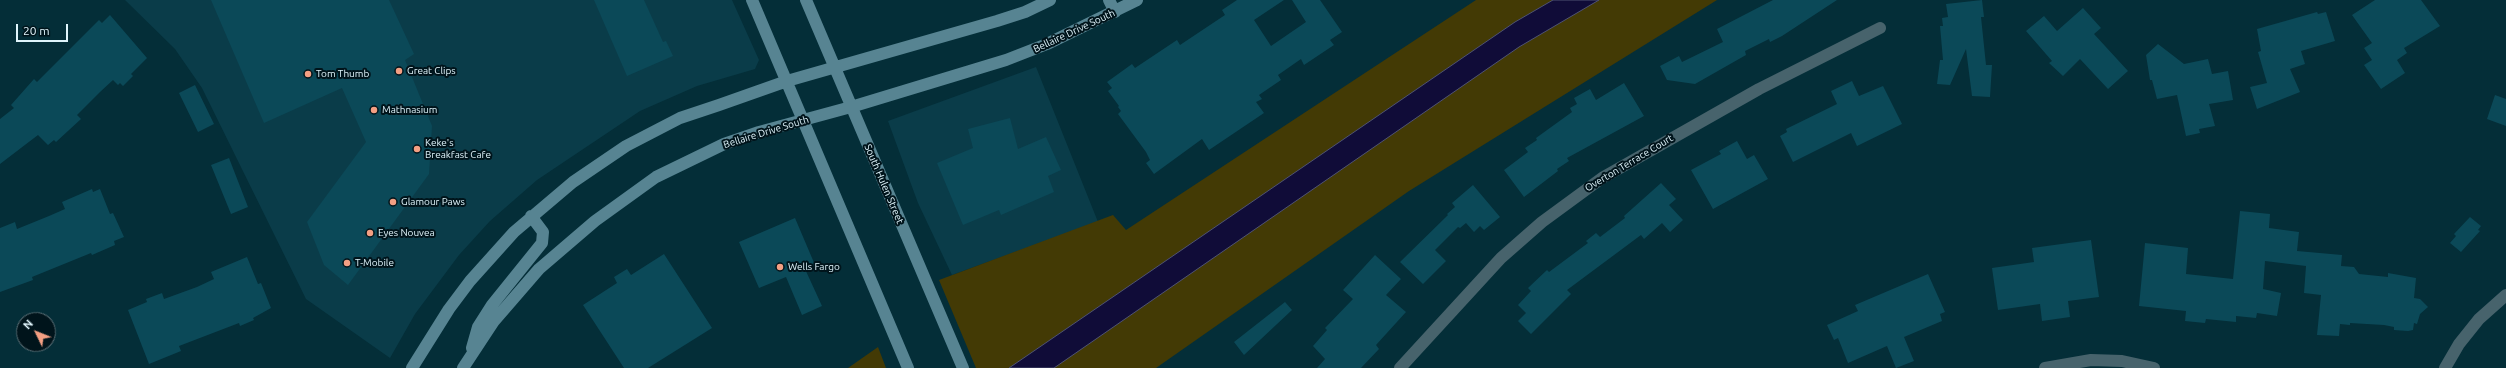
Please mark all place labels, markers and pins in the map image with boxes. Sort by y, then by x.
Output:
place label: Great Clips [407,65,456,77]
marker: Great Clips [394,66,404,76]
place label: Tom Thumb [316,68,369,80]
marker: Tom Thumb [303,69,313,79]
place label: Mathnasium [382,104,437,116]
marker: Mathnasium [369,105,379,115]
place label: Keke's Breakfast Cafe [425,137,491,160]
marker: Keke's Breakfast Cafe [412,144,422,154]
place label: Glamour Paws [401,196,465,208]
marker: Glamour Paws [388,197,398,207]
place label: Eyes Nouvea [378,227,435,239]
marker: Eyes Nouvea [365,228,375,238]
place label: T-Mobile [355,257,394,269]
marker: T-Mobile [342,258,352,268]
place label: Wells Fargo [788,261,840,273]
marker: Wells Fargo [775,262,785,272]

